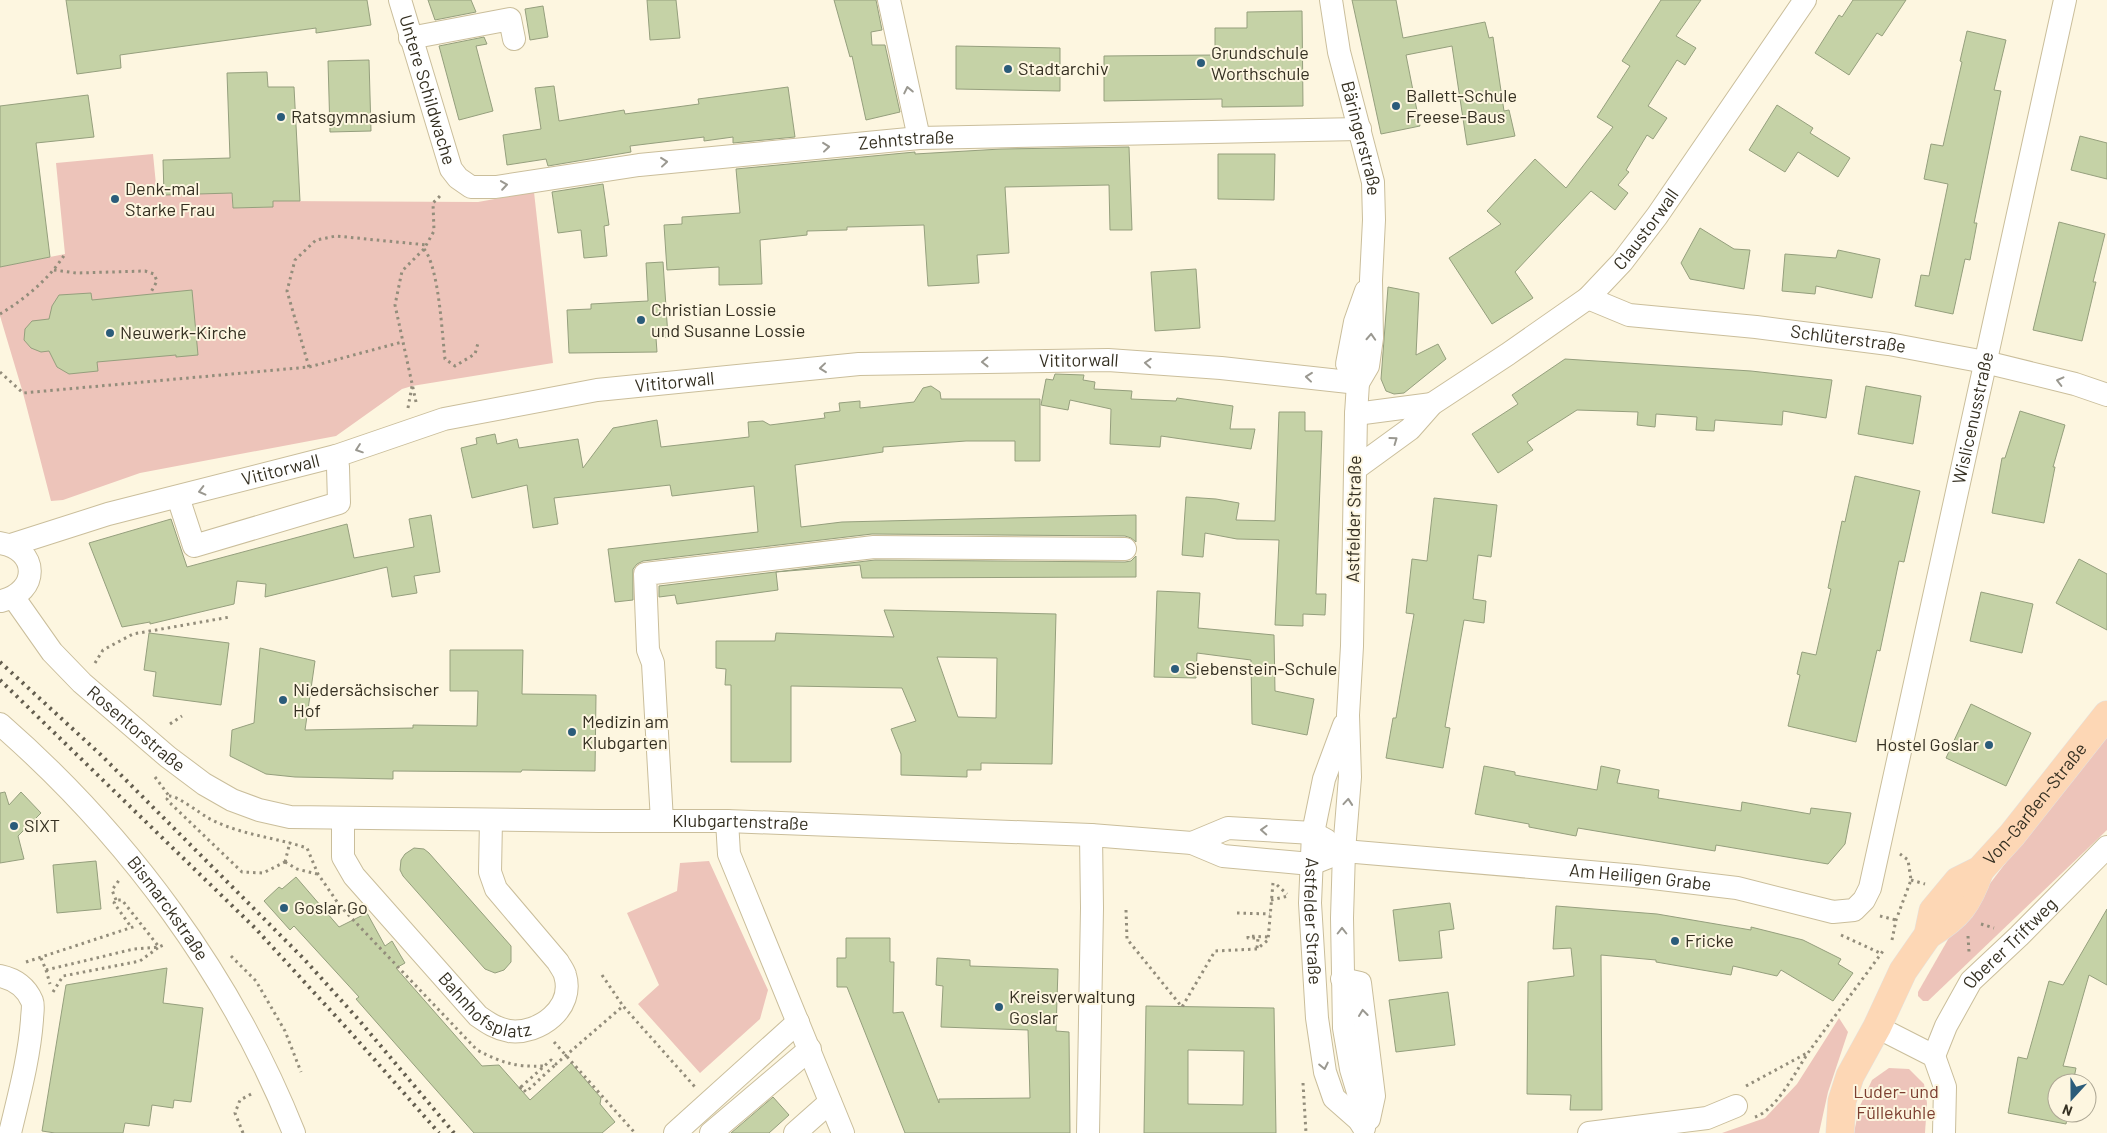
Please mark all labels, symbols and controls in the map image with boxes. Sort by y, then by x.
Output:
street label: Untere Schildwache [395,12,461,167]
place label: Grundschule Worthschule [1211,41,1310,84]
place label: Stadtarchiv [1018,57,1109,79]
marker: Grundschule Worthschule [1195,57,1207,69]
marker: Stadtarchiv [1002,63,1014,75]
street label: Bäringerstraße [1337,79,1386,196]
place label: Ballett-Schule Freese-Baus [1406,84,1517,127]
one-way arrow [904,86,914,95]
marker: Ballett-Schule Freese-Baus [1390,100,1402,112]
place label: Ratsgymnasium [291,105,416,127]
marker: Ratsgymnasium [275,111,287,123]
street label: Zehntstraße [857,125,954,154]
one-way arrow [822,142,830,153]
one-way arrow [661,157,669,168]
place label: Denk-mal Starke Frau [125,177,215,220]
one-way arrow [499,181,508,191]
street label: Claustorwall [1608,184,1683,274]
marker: Denk-mal Starke Frau [109,193,121,205]
place label: Christian Lossie und Susanne Lossie [651,298,805,341]
marker: Christian Lossie und Susanne Lossie [635,314,647,326]
street label: Schlüterstraße [1789,320,1908,357]
place label: Neuwerk-Kirche [120,321,247,343]
marker: Neuwerk-Kirche [104,327,116,339]
one-way arrow [1366,333,1377,341]
street label: Vititorwall [1039,348,1119,371]
street label: Wislicenusstraße [1947,350,1997,486]
one-way arrow [981,357,988,367]
one-way arrow [1143,358,1151,369]
one-way arrow [819,362,827,373]
street label: Vititorwall [634,366,715,396]
one-way arrow [1305,372,1313,383]
one-way arrow [2057,376,2065,386]
one-way arrow [1389,437,1398,446]
one-way arrow [355,443,363,453]
street label: Vititorwall [239,449,322,490]
street label: Astfelder Straße [1341,455,1365,583]
one-way arrow [198,485,206,495]
place label: Siebenstein-Schule [1185,657,1337,679]
marker: Siebenstein-Schule [1169,663,1181,675]
place label: Niedersächsischer Hof [293,678,439,721]
street label: Rosentorstraße [83,680,190,776]
marker: Niedersächsischer Hof [277,694,289,706]
place label: Medizin am Klubgarten [582,710,669,753]
marker: Medizin am Klubgarten [566,726,578,738]
place label: Hostel Goslar [1876,733,1979,755]
street label: Von-Garßen-Straße [1978,738,2091,869]
marker: Hostel Goslar [1983,739,1995,751]
one-way arrow [1342,798,1353,806]
street label: Klubgartenstraße [672,809,809,834]
place label: SIXT [24,814,60,836]
marker: SIXT [8,820,20,832]
one-way arrow [1260,825,1268,835]
street label: Bismarckstraße [123,851,214,964]
street label: Astfelder Straße [1300,857,1327,985]
street label: Am Heiligen Grabe [1568,858,1713,895]
street label: Oberer Triftweg [1957,892,2061,992]
place label: Goslar Go [294,896,368,918]
marker: Goslar Go [278,902,290,914]
one-way arrow [1337,926,1347,934]
place label: Fricke [1685,929,1734,951]
marker: Fricke [1669,935,1681,947]
street label: Bahnhofsplatz [434,967,533,1042]
place label: Kreisverwaltung Goslar [1009,985,1135,1028]
marker: Kreisverwaltung Goslar [993,1001,1005,1013]
one-way arrow [1359,1009,1369,1017]
one-way arrow [1319,1062,1329,1071]
north arrow [2047,1073,2097,1123]
park label: Luder- und Füllekuhle [1853,1080,1939,1123]
text: N [2060,1101,2075,1120]

